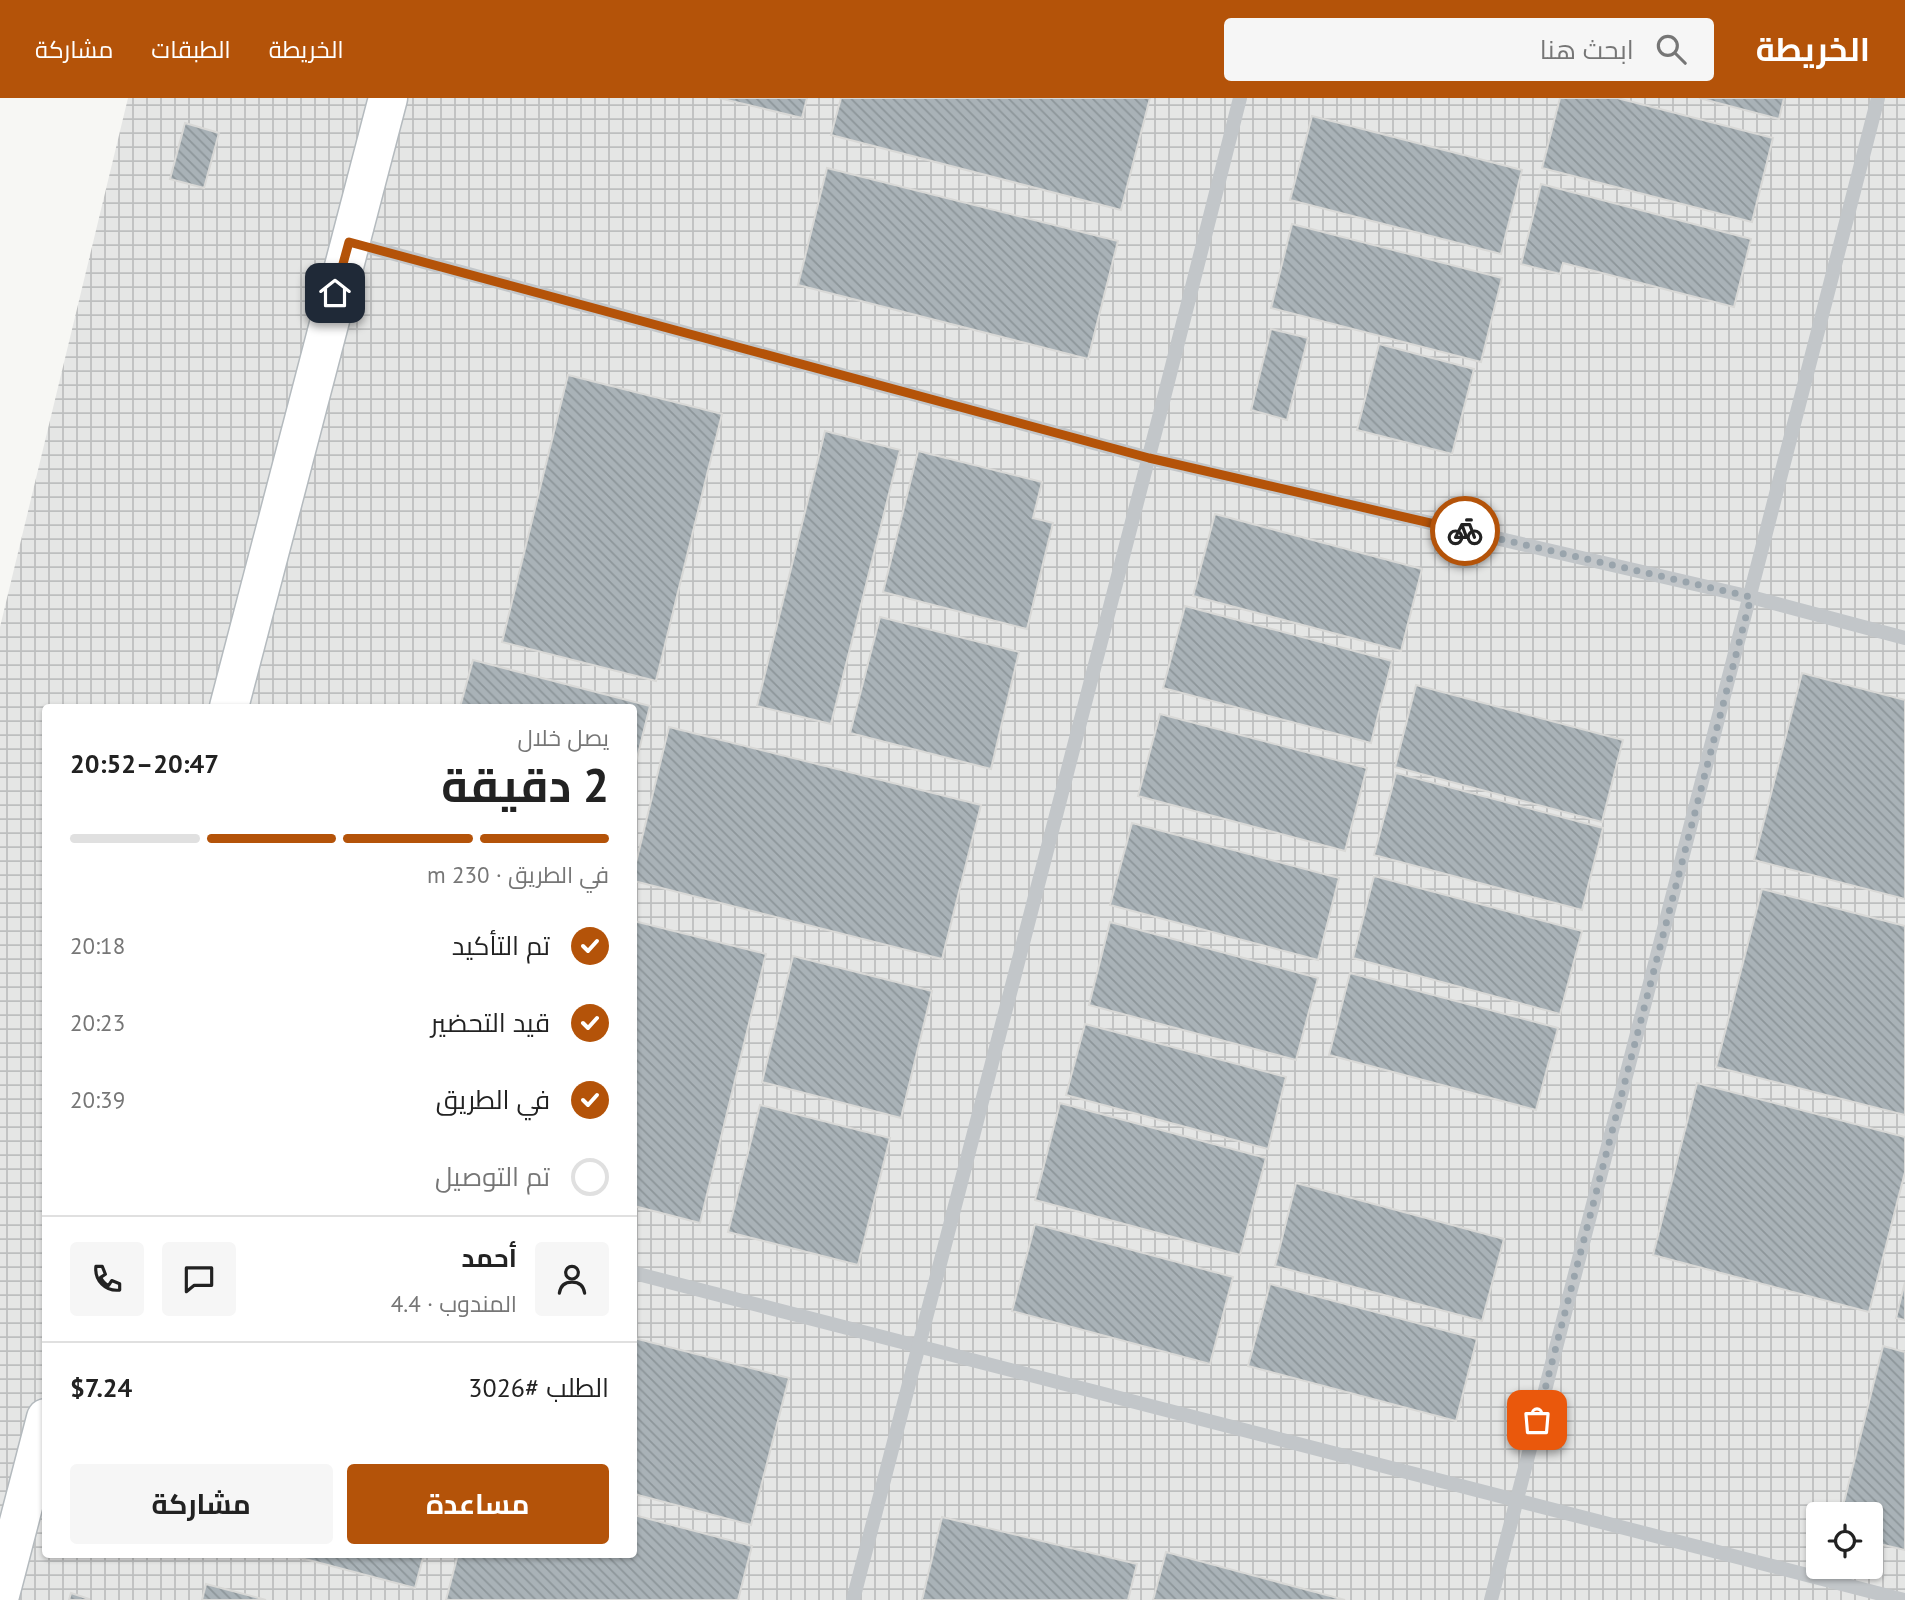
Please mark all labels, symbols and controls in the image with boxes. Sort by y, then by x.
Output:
search box [1224,18,1714,81]
text: الخريطة [1756,27,1870,70]
icon: search [1652,30,1690,68]
text: ابحث هنا [1540,33,1634,66]
text: مشاركة [35,34,113,65]
text: الطبقات [151,34,231,65]
text: الخريطة [269,34,344,65]
pin [305,263,365,323]
icon: home [316,274,354,312]
courier [1430,496,1500,566]
icon: bike [1446,512,1484,550]
text: يصل خلال [518,723,609,752]
text: 20:47–20:52 [70,747,219,780]
text: 2 دقيقة [441,755,609,815]
text: في الطريق · 230 m [427,860,609,889]
icon: check [571,927,609,965]
text: تم التأكيد [452,929,550,962]
text: 20:18 [70,931,125,960]
icon: check [571,1004,609,1042]
text: قيد التحضير [431,1006,550,1039]
text: 20:23 [70,1008,125,1037]
icon: check [571,1081,609,1119]
text: في الطريق [436,1083,550,1116]
text: 20:39 [70,1085,125,1114]
text: تم التوصيل [435,1160,550,1193]
text: أحمد [461,1241,517,1274]
button: phone [70,1242,144,1316]
button: chat [162,1242,236,1316]
button: person [535,1242,609,1316]
text: المندوب · 4.4 [391,1289,517,1318]
text: $7.24 [70,1371,132,1404]
text: الطلب #3026 [468,1371,609,1404]
pin [1507,1390,1567,1450]
icon: bag [1518,1401,1556,1439]
button: مشاركة [70,1464,333,1544]
button: مساعدة [347,1464,609,1544]
map controls [1806,1502,1883,1579]
button: locate [1806,1502,1883,1579]

